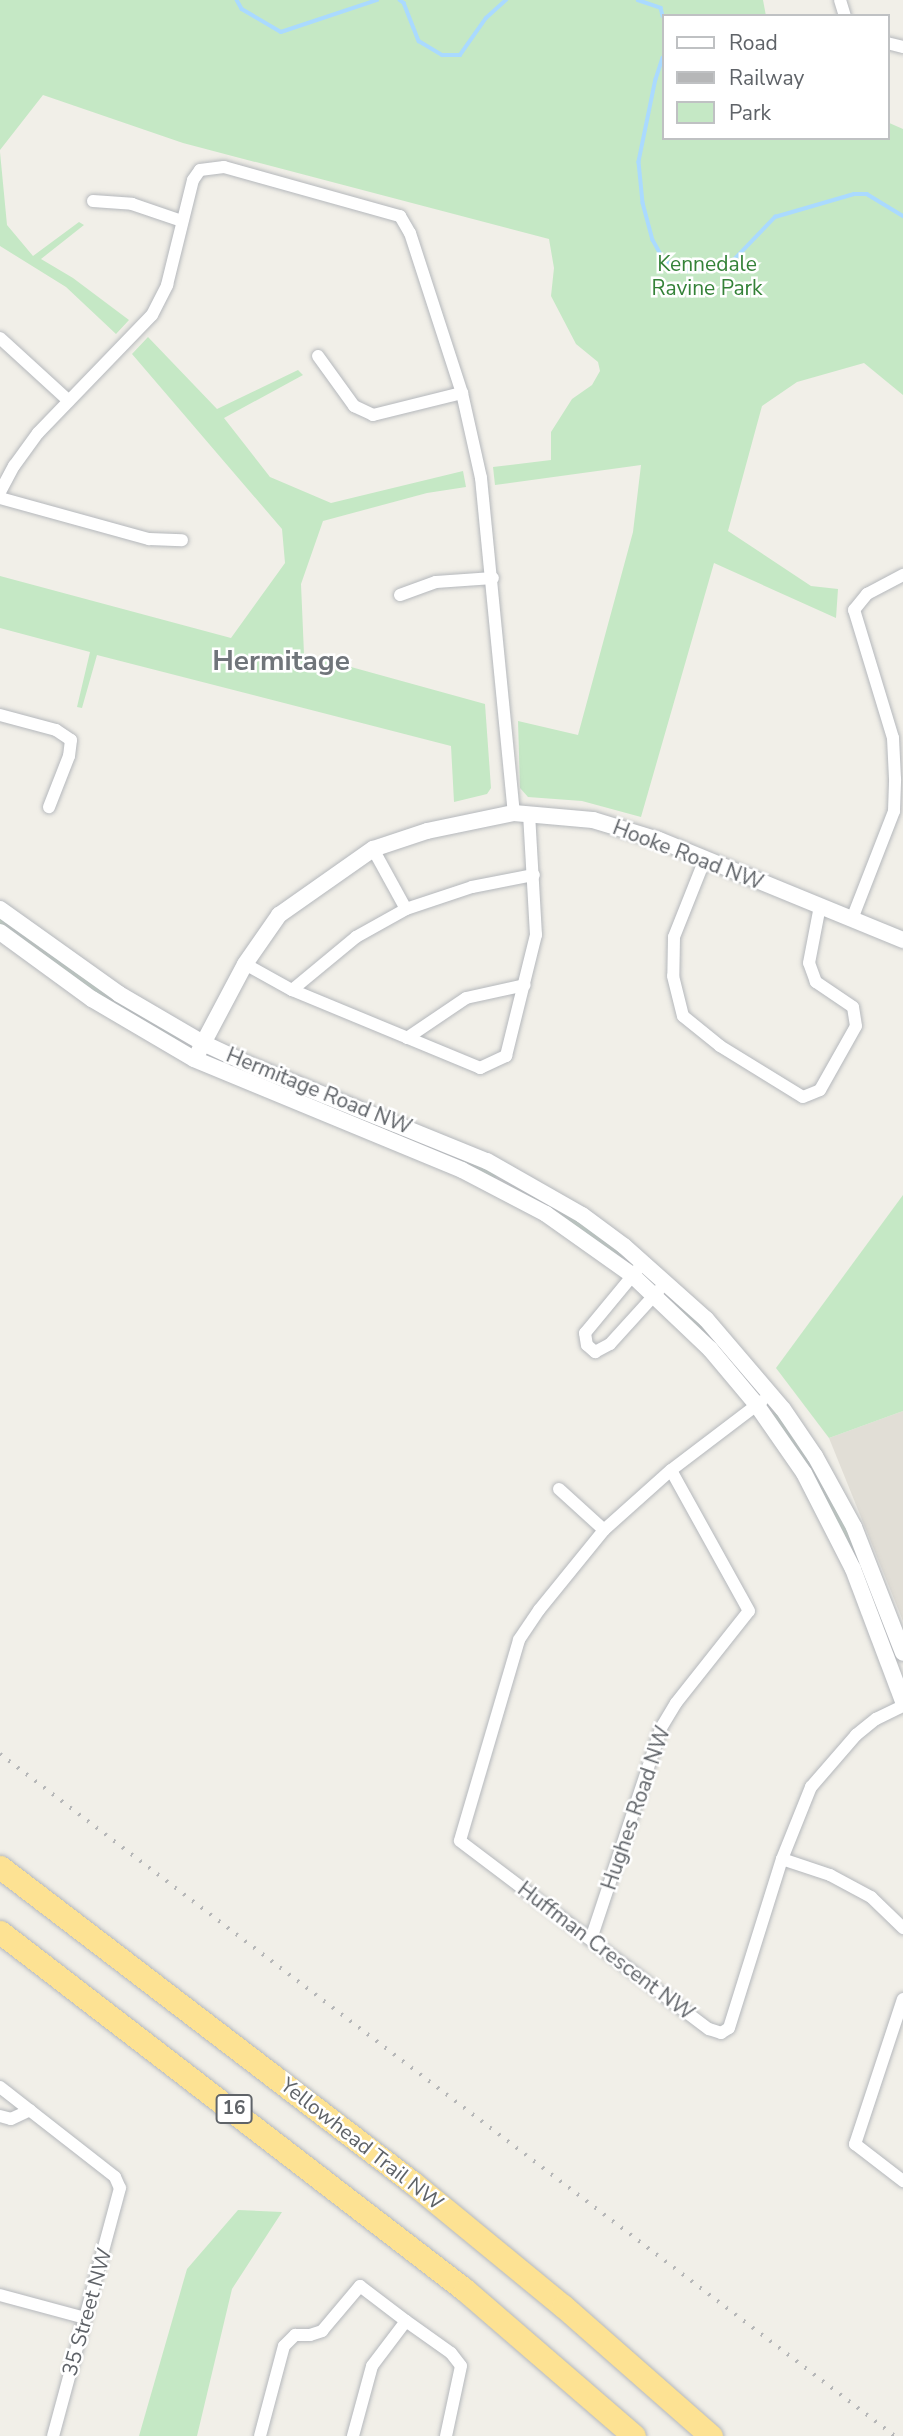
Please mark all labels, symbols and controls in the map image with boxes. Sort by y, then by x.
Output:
legend [662,14,889,140]
text: Road [729,29,778,57]
text: Railway [729,64,804,92]
text: Park [729,99,771,127]
park label: Kennedale Ravine Park [651,251,763,301]
district label: Hermitage [212,644,350,678]
street label: Hooke Road NW [609,815,767,895]
street label: Hermitage Road NW [223,1042,415,1140]
street label: Hughes Road NW [596,1723,676,1893]
street label: Huffman Crescent NW [513,1876,699,2026]
street label: Yellowhead Trail NW [275,2072,449,2216]
road number: 16 [215,2094,253,2124]
street label: 35 Street NW [57,2245,117,2379]

